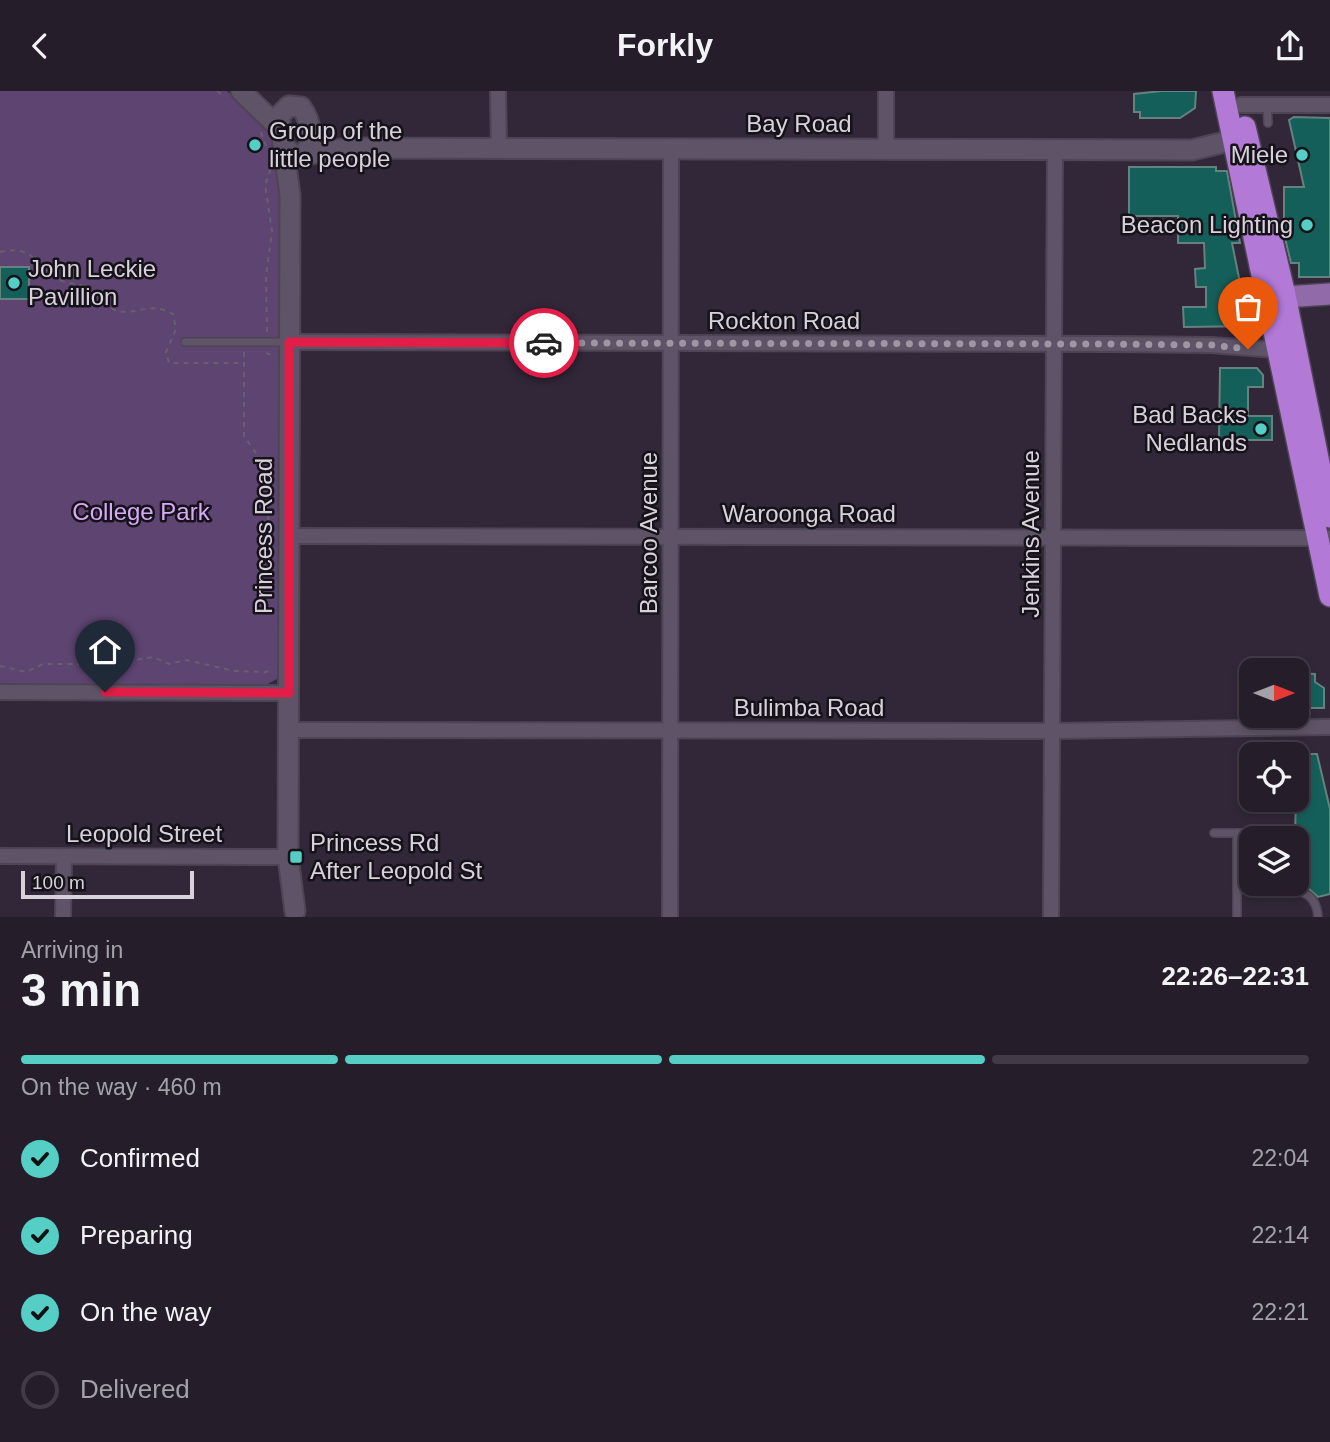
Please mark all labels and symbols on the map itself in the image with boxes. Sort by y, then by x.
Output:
street label: Bay Road [746,110,852,137]
place label: Group of the little people [269,117,402,172]
marker: Group of the little people [247,137,263,153]
place label: Miele [1231,141,1288,168]
marker: Miele [1294,147,1310,163]
place label: Beacon Lighting [1121,211,1293,238]
marker: Beacon Lighting [1299,217,1315,233]
place label: John Leckie Pavillion [28,255,156,310]
marker: John Leckie Pavillion [6,275,22,291]
pin [1218,277,1278,349]
street label: Rockton Road [708,307,860,334]
courier [509,308,579,378]
place label: Bad Backs Nedlands [1132,401,1247,456]
marker: Bad Backs Nedlands [1253,421,1269,437]
street label: Jenkins Avenue [1017,450,1044,618]
street label: Barcoo Avenue [635,452,662,614]
street label: Princess Road [250,458,277,614]
park label: College Park [72,498,211,525]
street label: Waroonga Road [722,500,896,527]
pin [75,620,135,692]
north arrow [1239,658,1309,728]
street label: Bulimba Road [734,694,884,721]
street label: Leopold Street [66,820,222,847]
place label: Princess Rd After Leopold St [310,829,482,884]
marker: Princess Rd After Leopold St [288,849,304,865]
scale bar [21,868,194,900]

